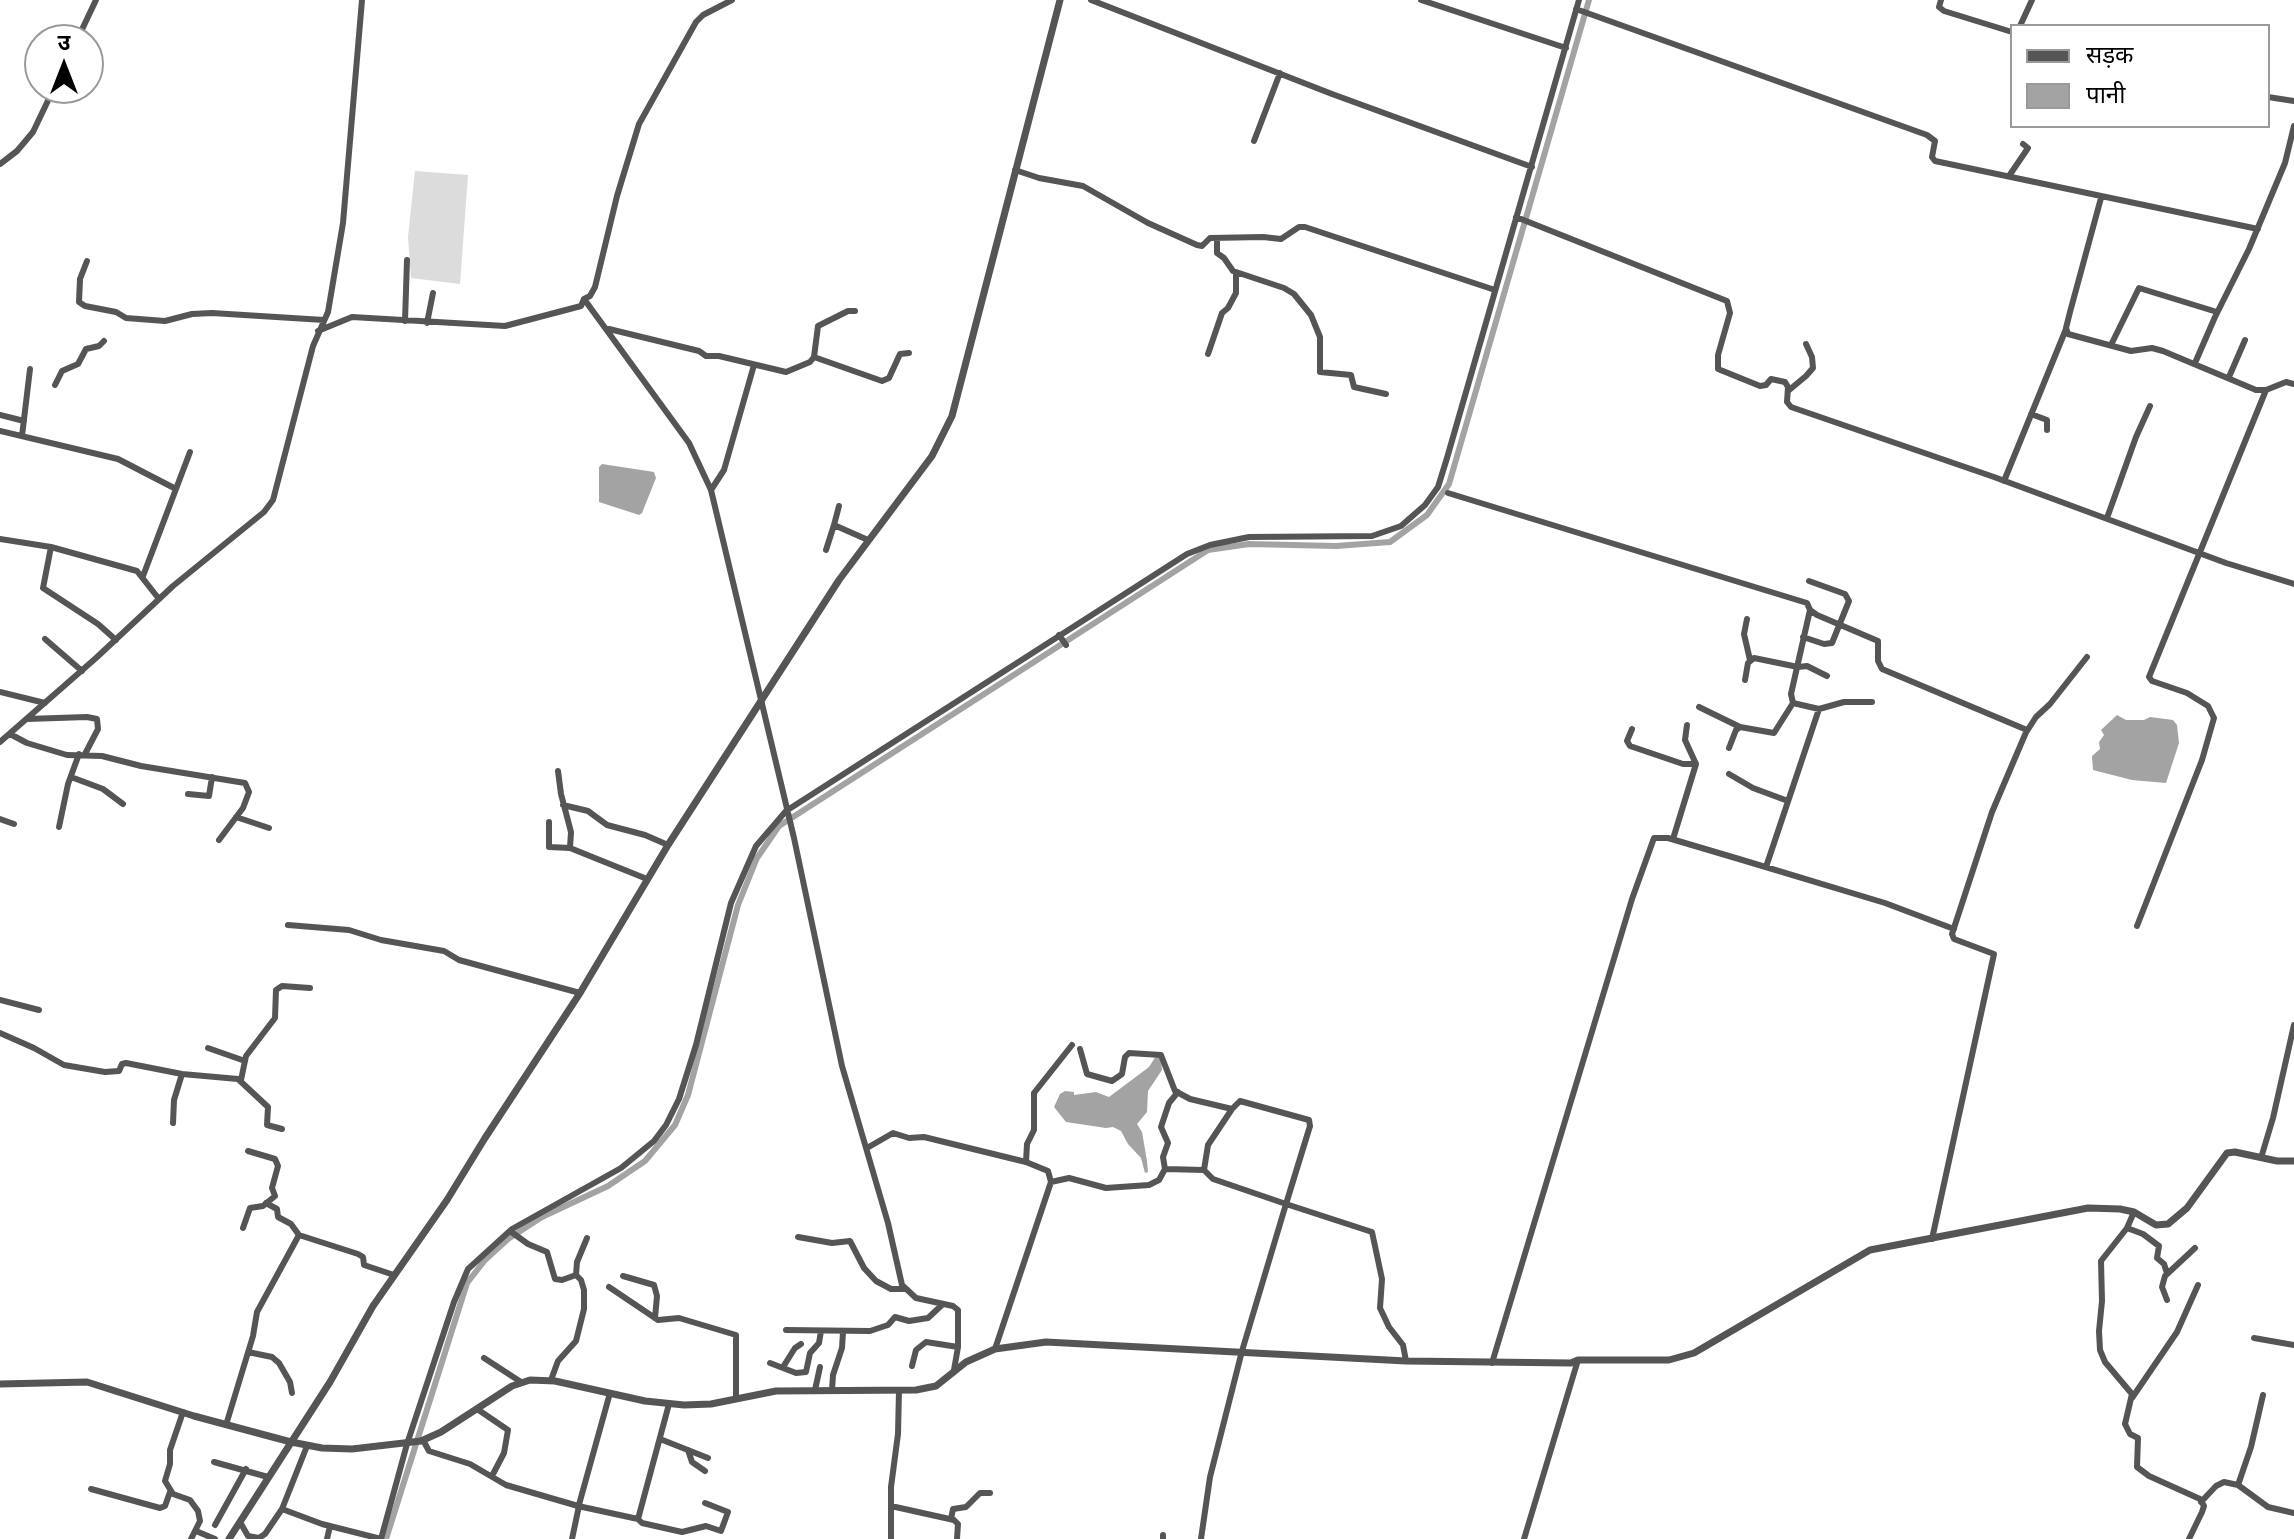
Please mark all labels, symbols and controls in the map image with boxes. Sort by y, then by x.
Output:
north arrow [24,24,104,104]
legend [2010,24,2270,128]
text: उ [58,28,70,55]
text: सड़क [2086,39,2134,68]
text: पानी [2086,79,2125,108]

